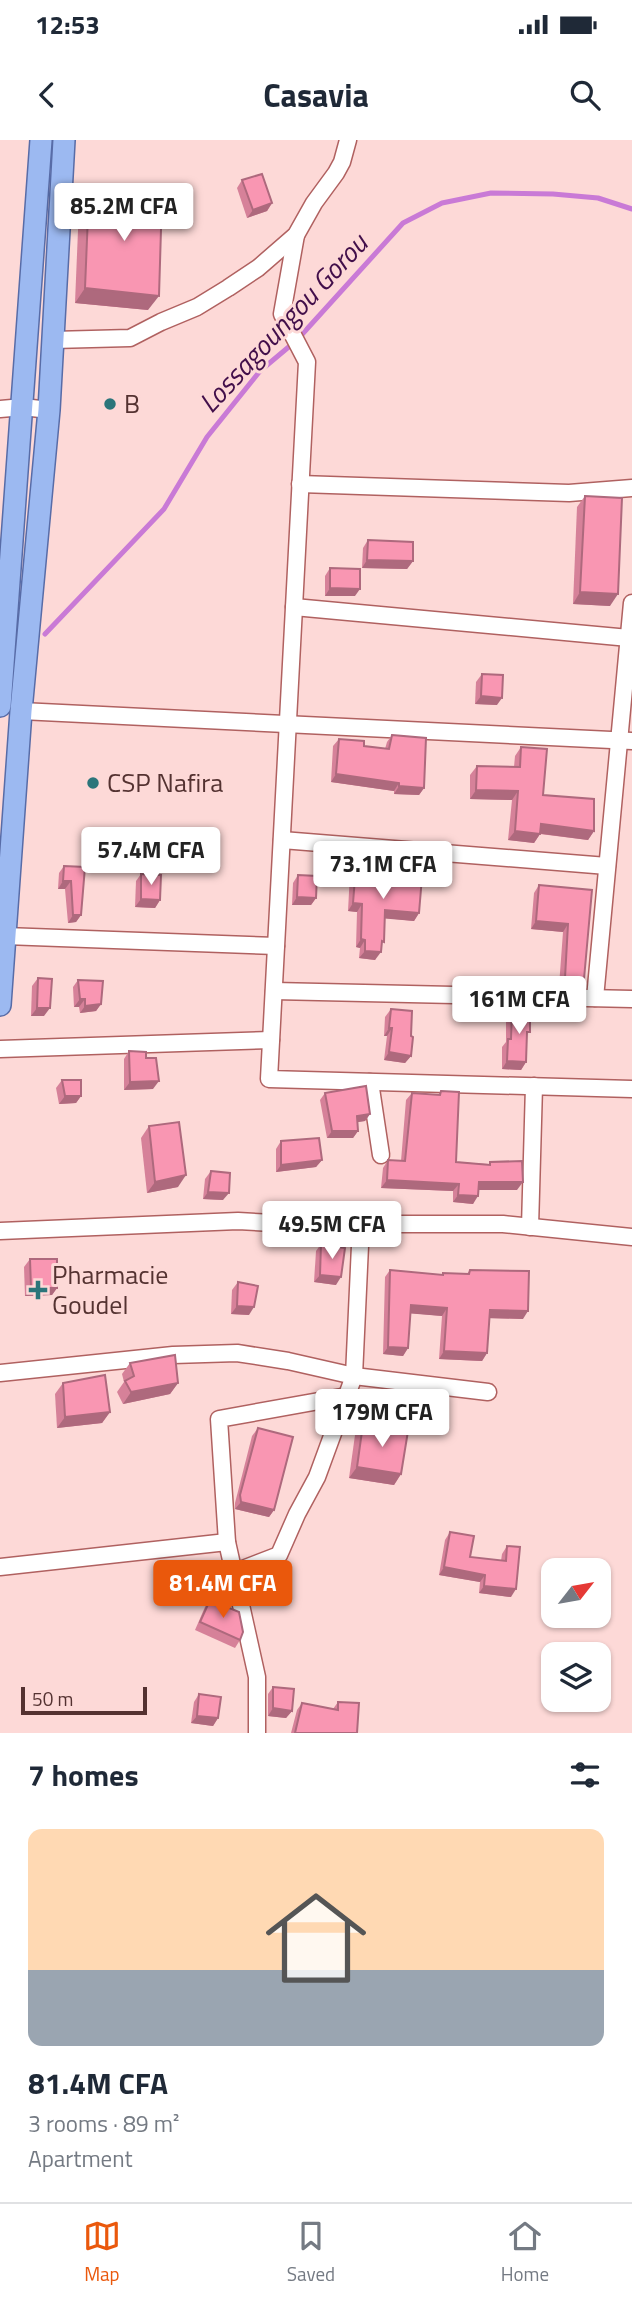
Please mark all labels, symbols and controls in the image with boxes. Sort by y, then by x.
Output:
text: 12:53 [35,5,100,44]
text: Casavia [263,71,369,119]
icon: back [28,76,66,114]
icon: search [566,76,604,114]
pin: 85.2M CFA [44,183,204,243]
text: 85.2M CFA [70,188,178,223]
water label: Lossagoungou Gorou [188,222,379,422]
place label: B [124,384,140,423]
marker: B [102,396,118,412]
place label: CSP Nafira [107,763,223,802]
marker: CSP Nafira [85,775,101,791]
pin: 57.4M CFA [71,828,231,887]
text: 57.4M CFA [97,832,205,867]
pin: 73.1M CFA [303,842,463,901]
text: 73.1M CFA [329,846,437,881]
pin: 161M CFA [447,976,591,1036]
text: 161M CFA [468,981,570,1016]
pin: 49.5M CFA [252,1202,412,1261]
text: 49.5M CFA [278,1206,386,1241]
place label: Pharmacie Goudel [52,1255,168,1324]
marker: Pharmacie Goudel [30,1282,46,1298]
pin: 179M CFA [310,1390,454,1449]
text: 179M CFA [331,1394,433,1429]
north arrow [541,1558,611,1628]
map controls [541,1558,611,1712]
pin: 81.4M CFA [143,1560,303,1620]
text: 81.4M CFA [169,1565,277,1600]
button: layers [541,1642,611,1712]
scale bar [21,1684,147,1716]
text: 50 m [32,1684,73,1713]
text: 7 homes [28,1752,139,1798]
icon: filters [566,1756,604,1794]
icon: home [253,1875,379,2001]
text: 81.4M CFA [28,2060,168,2106]
text: 3 rooms · 89 m² [28,2106,179,2141]
text: Apartment [28,2141,133,2176]
tab: Map [83,2217,121,2288]
tab: Saved [287,2217,335,2288]
tab: Home [501,2217,549,2288]

